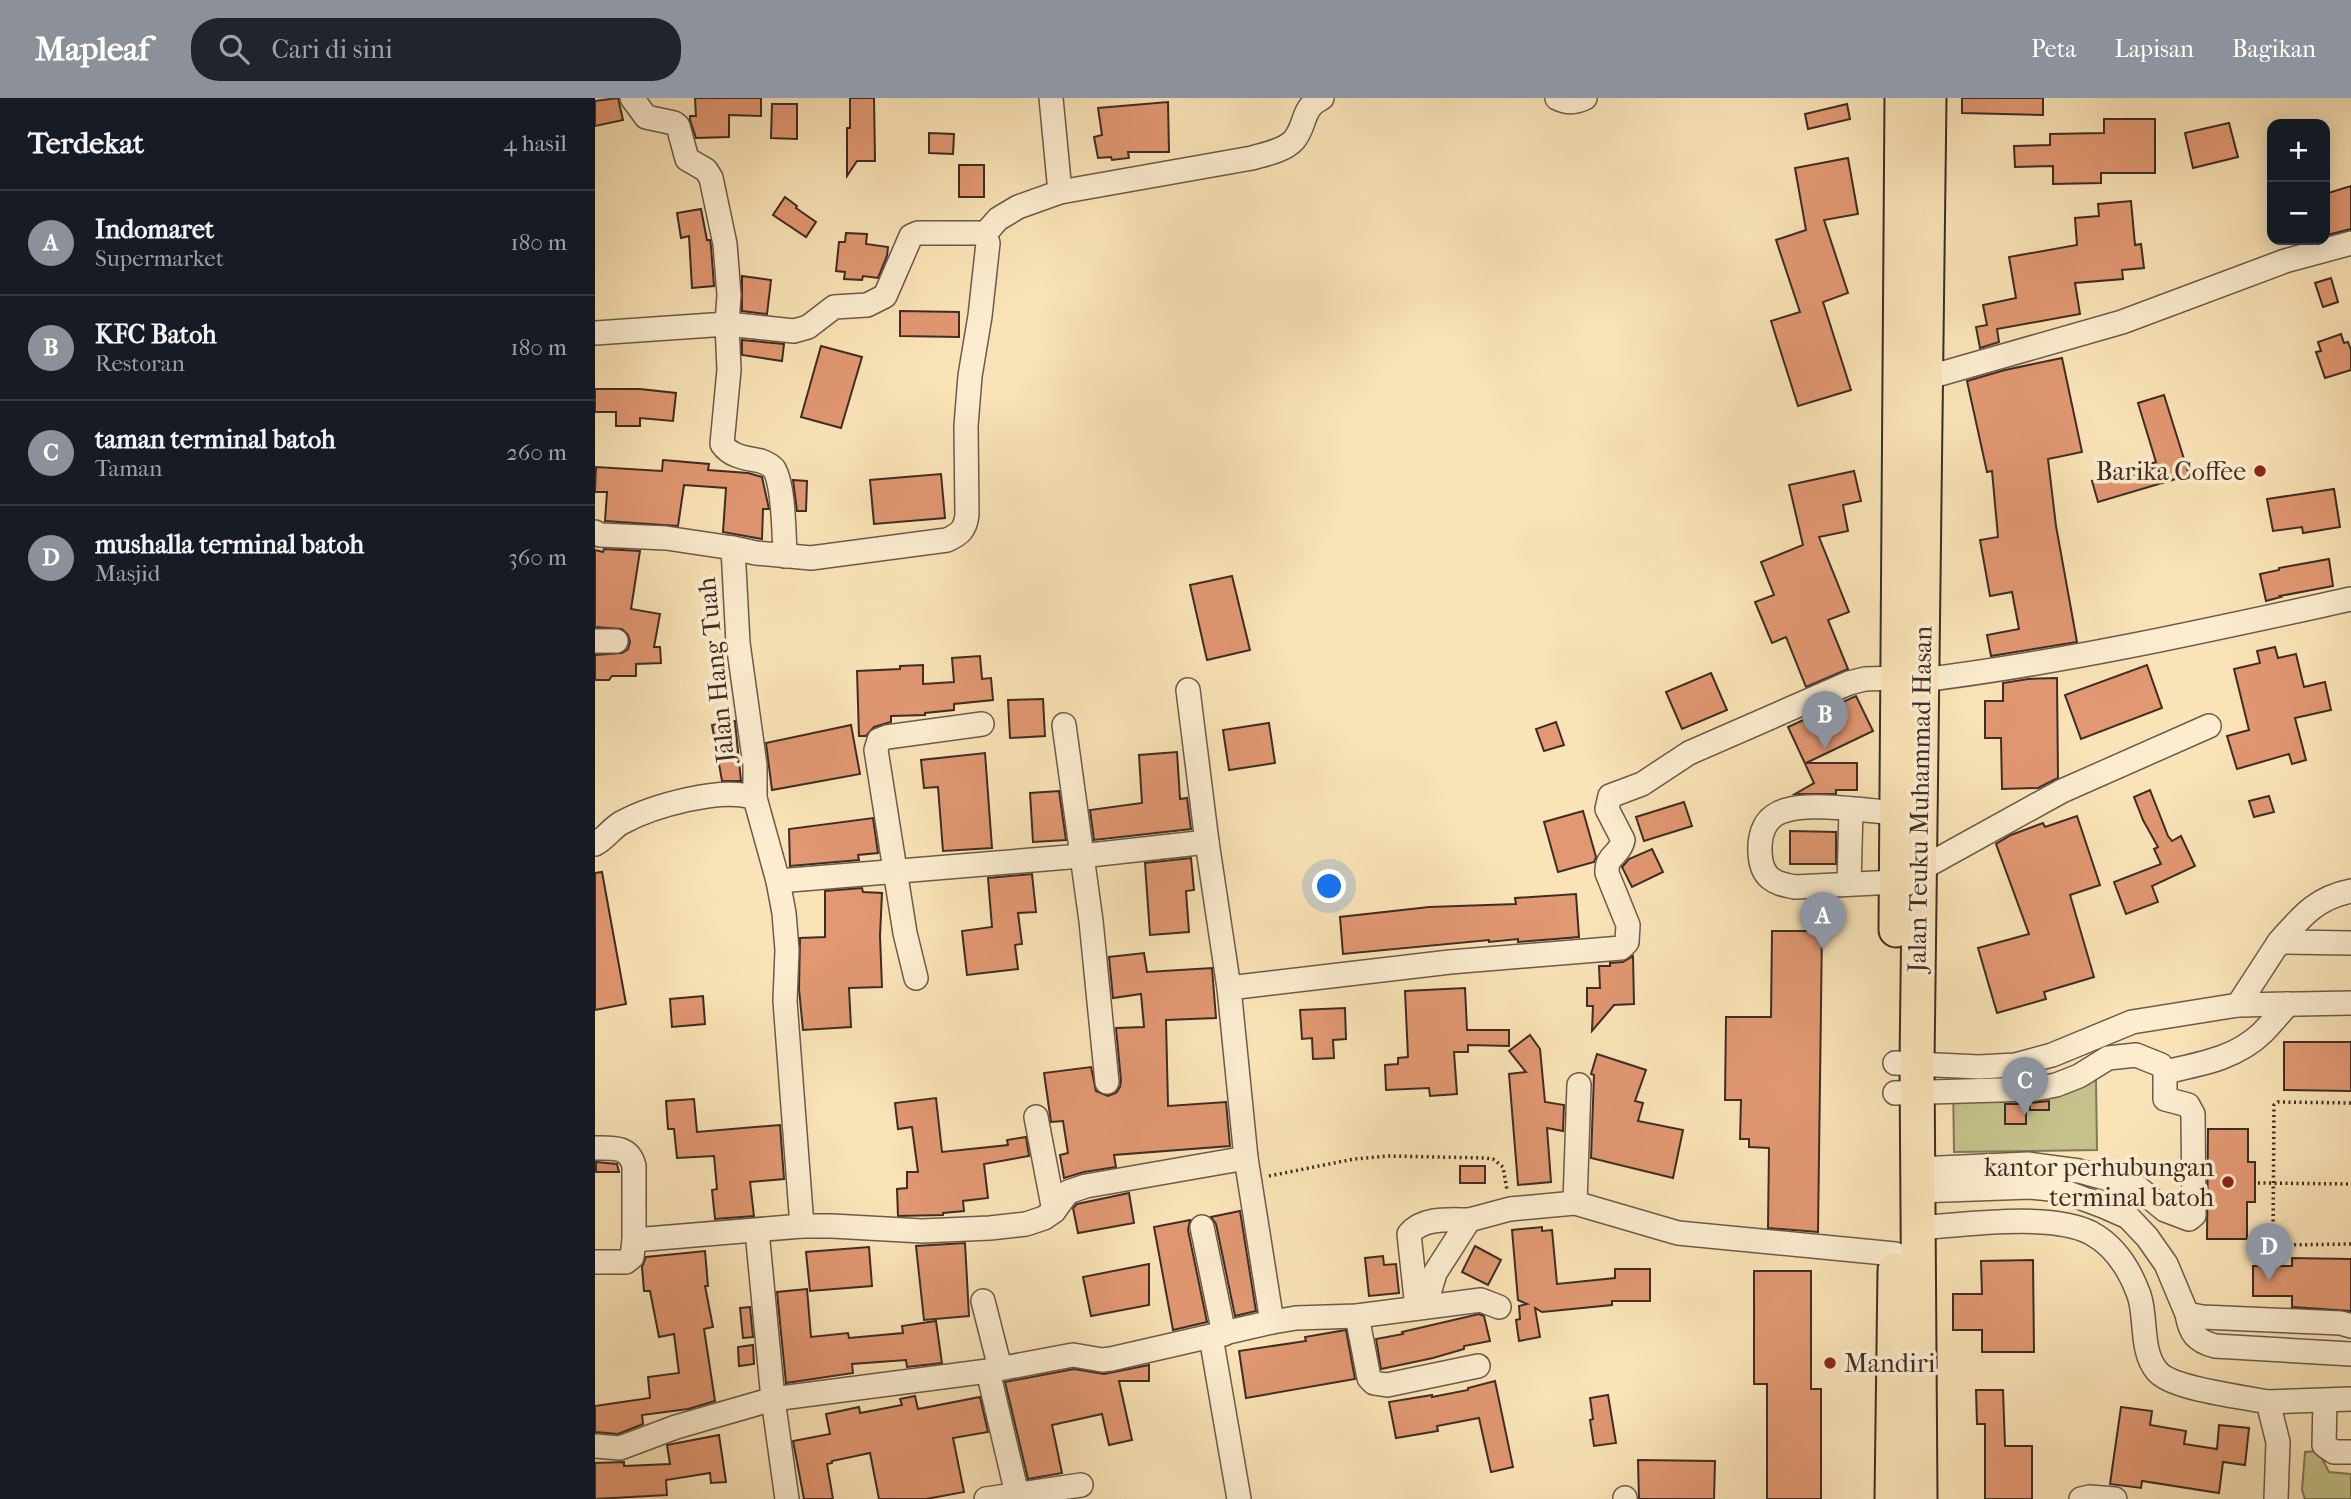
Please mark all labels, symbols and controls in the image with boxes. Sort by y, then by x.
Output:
search box [191,18,681,81]
text: Mapleaf [35,30,149,69]
icon: search [215,30,253,68]
text: Cari di sini [271,34,393,65]
text: Peta [2031,35,2076,63]
text: Lapisan [2114,35,2194,63]
text: Bagikan [2232,35,2316,63]
map controls [2267,119,2330,245]
button: + [2267,119,2330,182]
text: Terdekat [28,126,144,161]
text: 4 hasil [503,130,567,157]
button: − [2267,182,2330,245]
text: Indomaret [95,214,214,245]
text: A [44,229,58,256]
text: 180 m [510,229,567,256]
text: Supermarket [95,245,224,272]
text: KFC Batoh [95,319,217,350]
text: B [44,334,58,361]
text: 180 m [510,334,567,361]
text: Restoran [95,350,185,377]
text: taman terminal batoh [95,424,336,455]
text: C [43,439,59,466]
text: 260 m [506,439,567,466]
text: Taman [95,455,162,482]
place label: Barika Coffee [2096,456,2246,487]
marker: Barika Coffee [2252,463,2268,479]
text: mushalla terminal batoh [95,529,364,560]
text: D [42,544,60,571]
text: 360 m [508,544,567,571]
text: Masjid [95,560,160,587]
street label: Jalan Hang Tuah [691,575,741,766]
street label: Jalan Teuku Muhammad Hasan [1901,625,1939,975]
pin: B [1802,691,1848,749]
your location [1312,869,1346,903]
pin: A [1800,892,1846,950]
pin: C [2002,1057,2048,1115]
place label: kantor perhubungan terminal batoh [1984,1152,2214,1213]
marker: kantor perhubungan terminal batoh [2220,1174,2236,1190]
pin: D [2246,1223,2292,1281]
place label: Mandiri [1844,1348,1936,1379]
marker: Mandiri [1822,1355,1838,1371]

